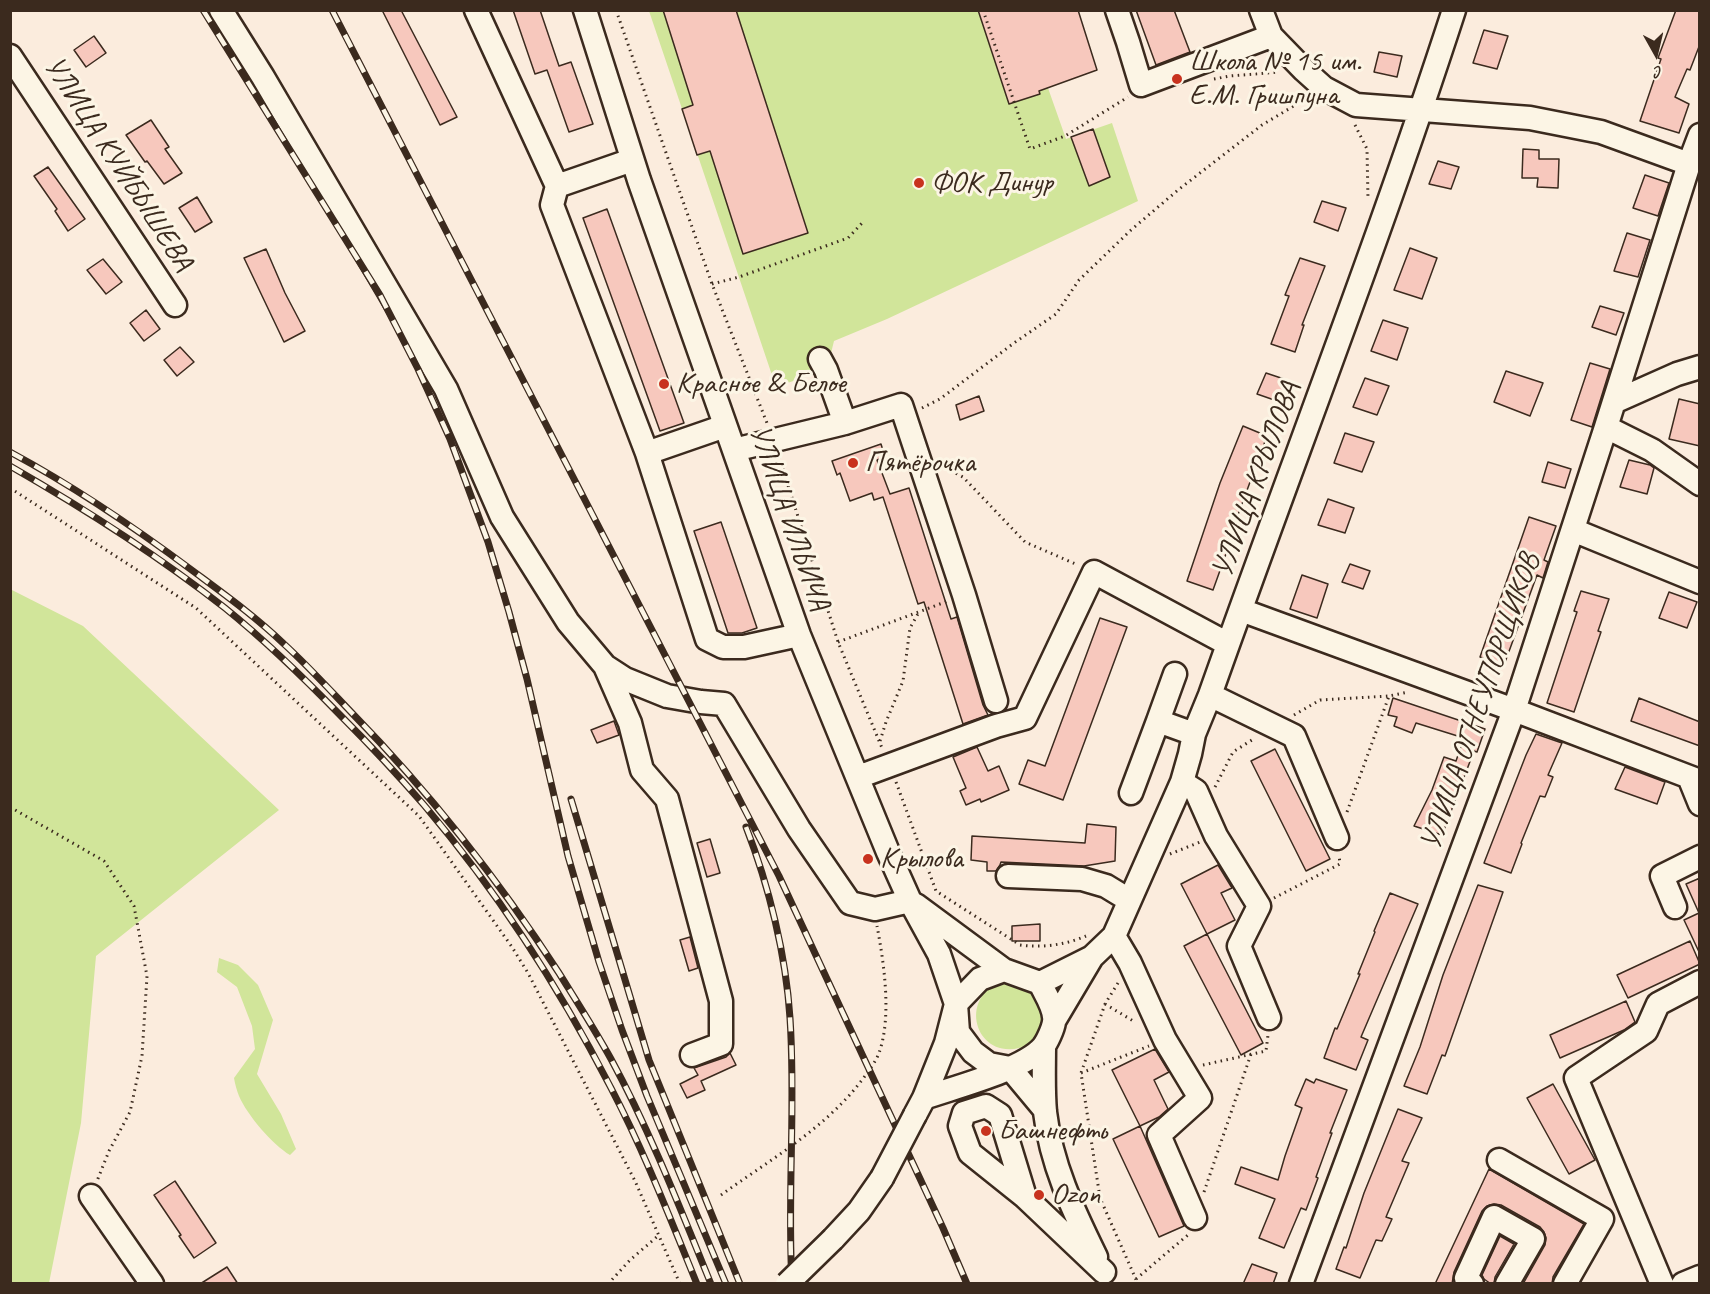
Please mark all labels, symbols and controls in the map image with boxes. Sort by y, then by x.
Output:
north arrow [1626,24,1686,84]
place label: Школа № 15 им. Е.М. Гришпуна [1189,44,1361,115]
street label: УЛИЦА КУЙБЫШЕВА [35,50,201,278]
text: С [1653,61,1664,82]
marker: Школа № 15 им. Е.М. Гришпуна [1170,72,1184,86]
place label: ФОК Динур [931,165,1053,201]
marker: ФОК Динур [912,176,926,190]
place label: Красное & Белое [676,366,846,402]
marker: Красное & Белое [657,377,671,391]
street label: УЛИЦА КРЫЛОВА [1205,378,1309,582]
street label: УЛИЦА ИЛЬИЧА [740,421,838,615]
place label: Пятёрочка [865,445,975,481]
marker: Пятёрочка [846,456,860,470]
street label: УЛИЦА ОГНЕУПОРЩИКОВ [1413,549,1549,855]
place label: Крылова [880,841,963,877]
marker: Крылова [861,852,875,866]
place label: Башнефть [998,1113,1107,1149]
marker: Башнефть [979,1124,993,1138]
place label: Ozon [1051,1177,1100,1213]
marker: Ozon [1032,1188,1046,1202]

